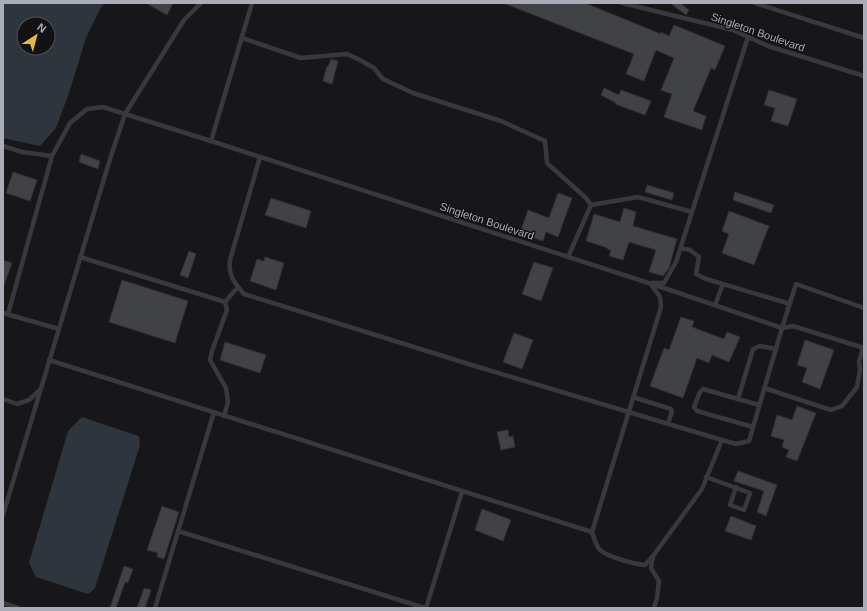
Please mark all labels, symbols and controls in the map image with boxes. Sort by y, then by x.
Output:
street label: Singleton Boulevard [709,10,807,54]
north arrow [16,16,56,56]
text: N [35,21,49,35]
street label: Singleton Boulevard [438,200,536,242]

